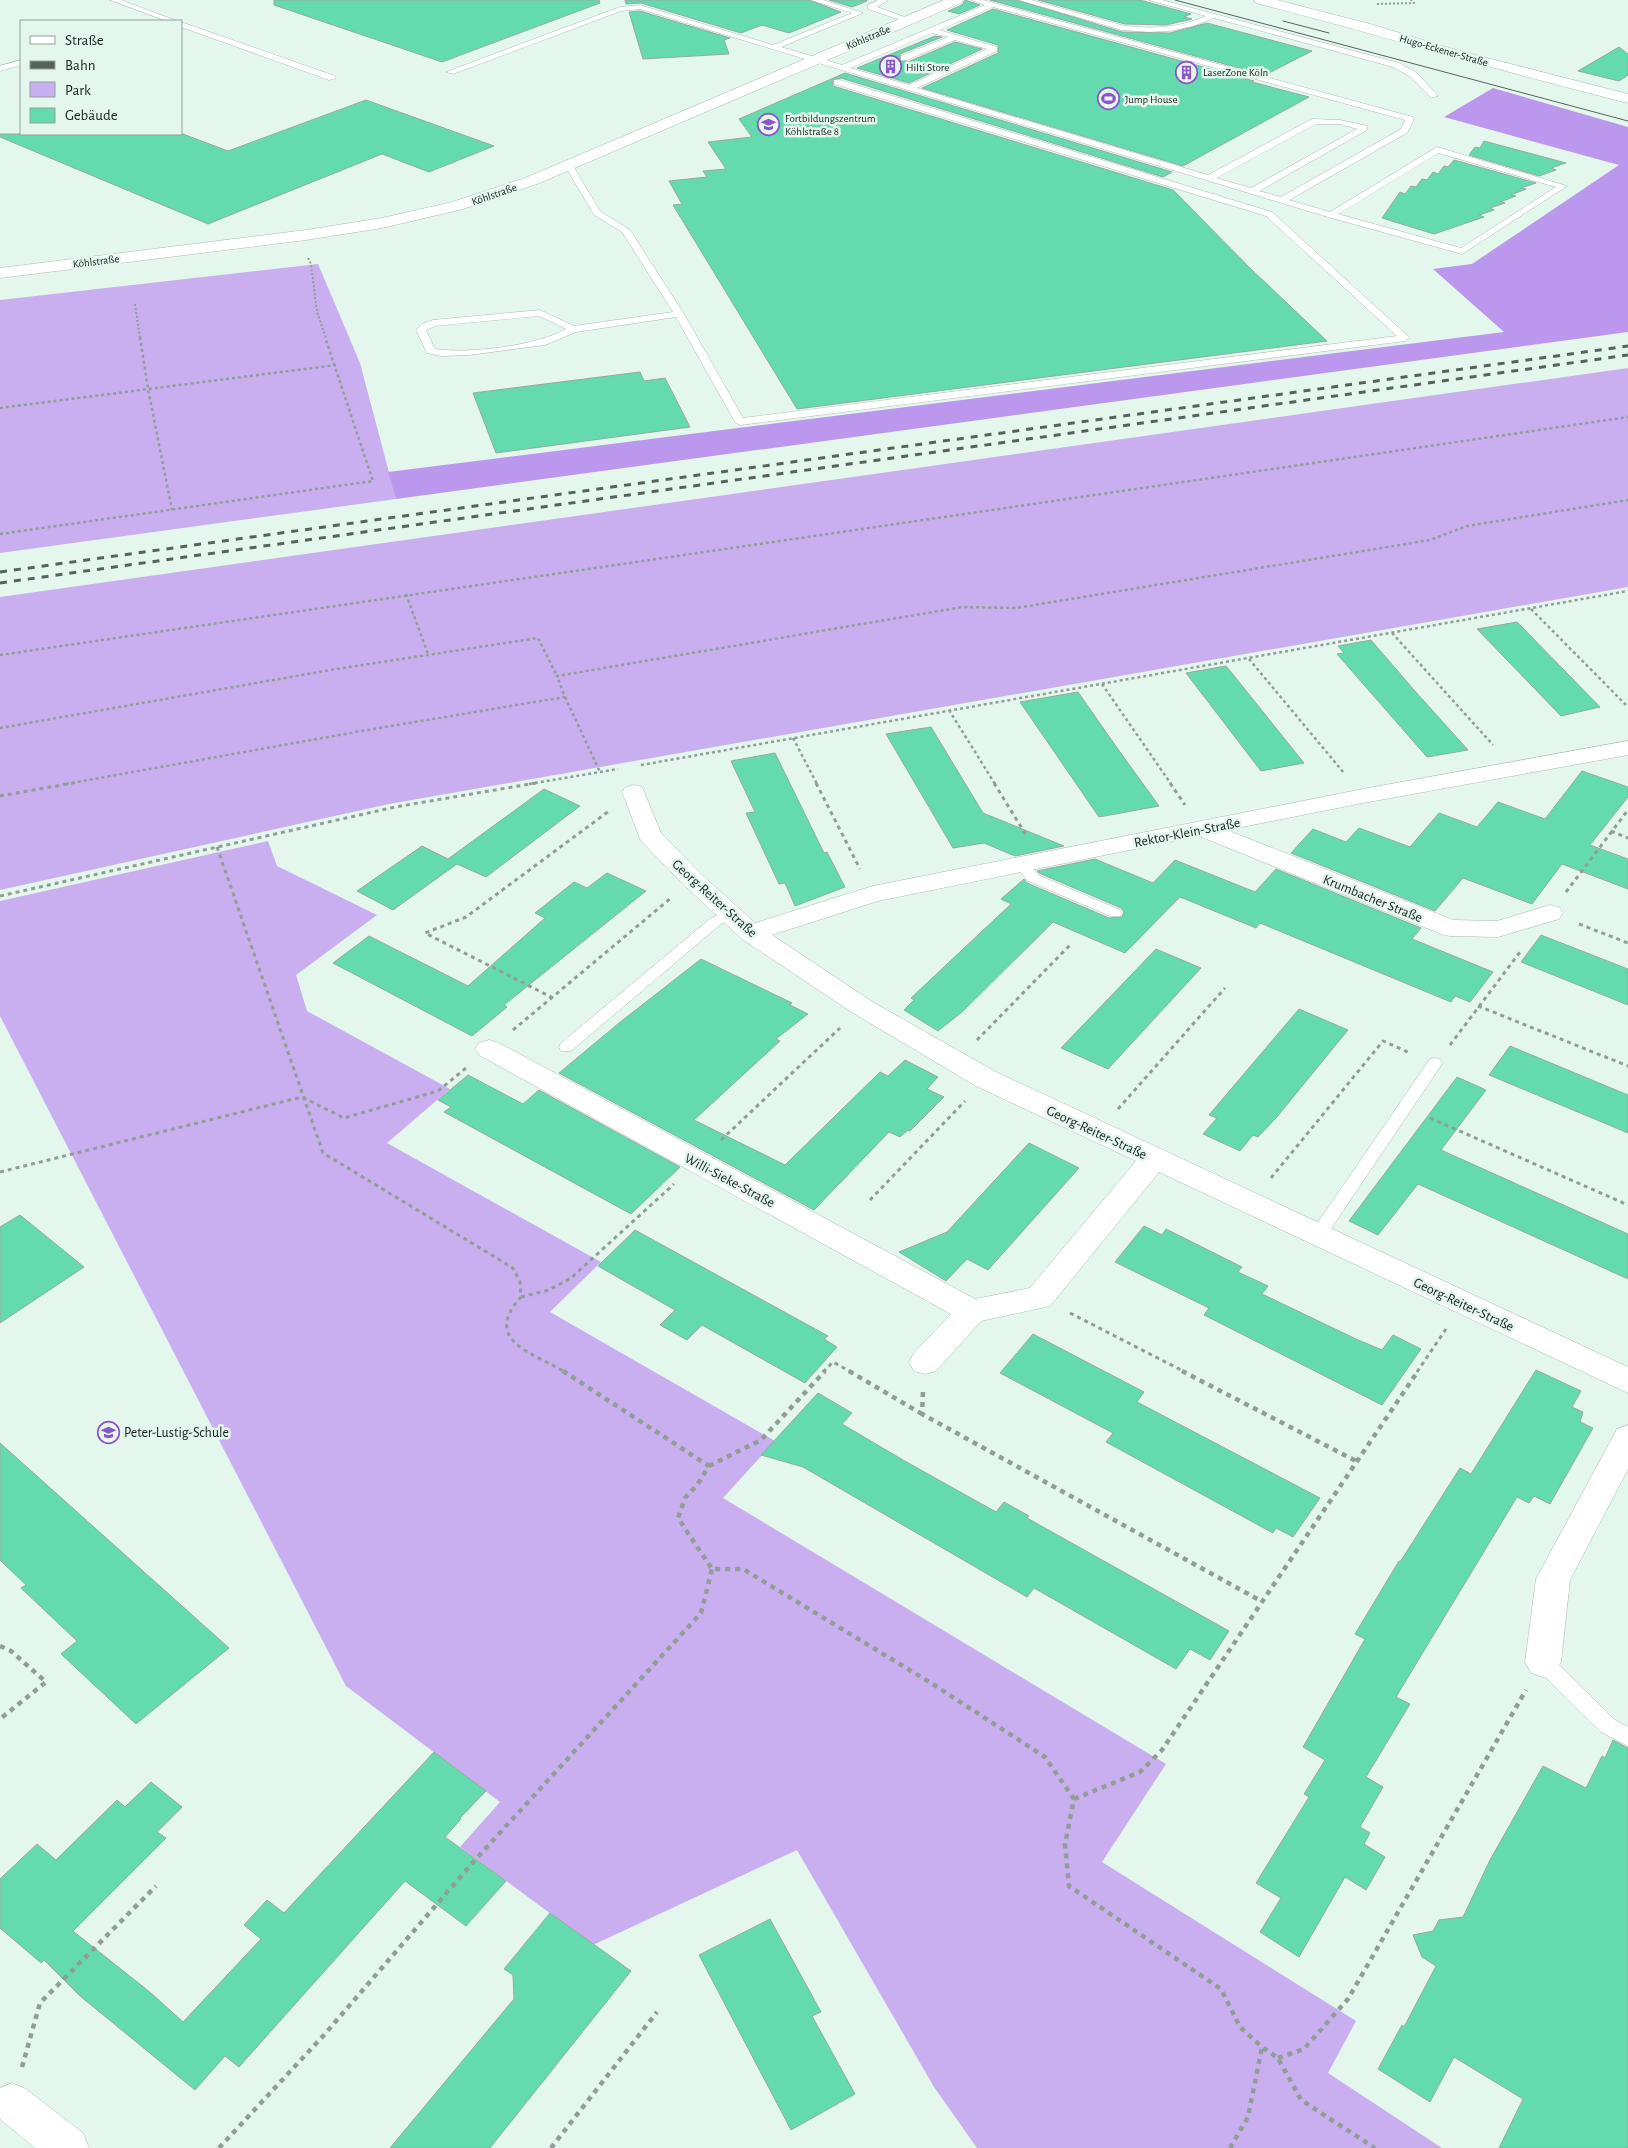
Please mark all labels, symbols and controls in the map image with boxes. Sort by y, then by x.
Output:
legend [20,20,182,135]
street label: Köhlstraße [844,23,892,52]
text: Straße [65,33,104,48]
street label: Hugo-Eckener-Straße [1398,33,1489,68]
building icon: Hilti Store [878,55,902,79]
text: Bahn [65,58,95,73]
building icon: LaserZone Köln [1175,60,1199,84]
place label: Hilti Store [906,62,949,73]
place label: LaserZone Köln [1203,67,1268,78]
text: Park [65,83,91,98]
sports icon: Jump House [1097,87,1121,111]
place label: Jump House [1125,94,1177,105]
text: Gebäude [65,108,118,123]
school or university icon: Fortbildungszentrum Köhlstraße 8 [757,112,781,136]
place label: Fortbildungszentrum Köhlstraße 8 [785,113,876,137]
street label: Köhlstraße [470,182,518,207]
street label: Köhlstraße [72,253,120,270]
street label: Rektor-Klein-Straße [1133,816,1241,850]
street label: Georg-Reiter-Straße [669,857,759,940]
street label: Krumbacher Straße [1321,873,1424,925]
street label: Georg-Reiter-Straße [1044,1104,1149,1162]
street label: Willi-Sieke-Straße [682,1151,777,1211]
street label: Georg-Reiter-Straße [1411,1276,1516,1334]
school or university icon: Peter-Lustig-Schule [96,1420,120,1444]
place label: Peter-Lustig-Schule [124,1426,229,1440]

